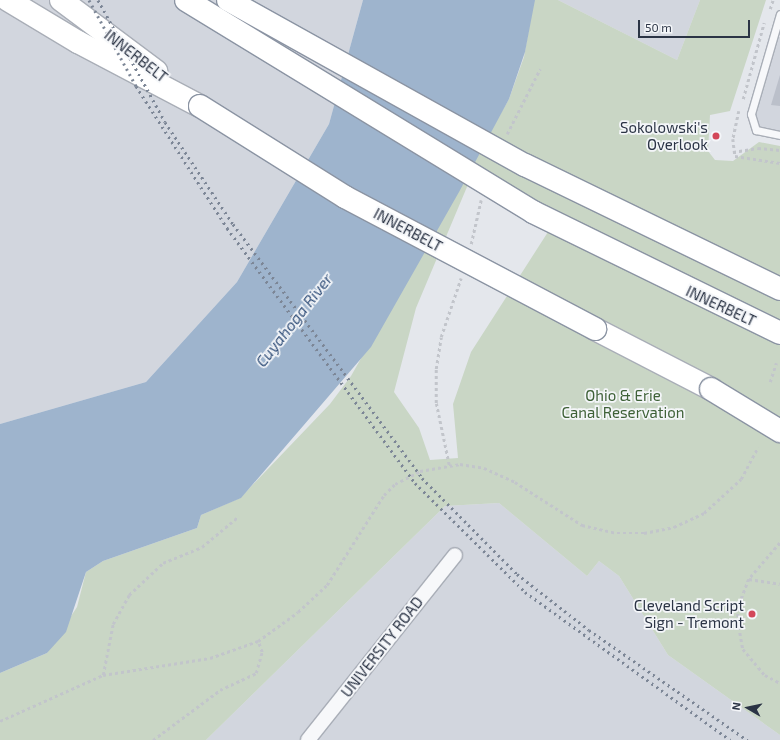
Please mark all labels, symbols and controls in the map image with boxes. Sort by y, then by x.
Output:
scale bar [640,12,752,38]
text: 50 m [645,20,672,34]
street label: INNERBELT [101,26,171,86]
place label: Sokolowski's Overlook [620,118,708,153]
marker: Sokolowski's Overlook [711,131,721,141]
street label: INNERBELT [371,204,445,256]
water label: Cuyahoga River [252,269,336,371]
street label: INNERBELT [683,282,759,330]
park label: Ohio & Erie Canal Reservation [561,386,685,421]
street label: UNIVERSITY ROAD [337,593,427,701]
place label: Cleveland Script Sign - Tremont [634,596,744,631]
marker: Cleveland Script Sign - Tremont [747,609,757,619]
north arrow [728,688,768,728]
text: N [729,701,743,711]

